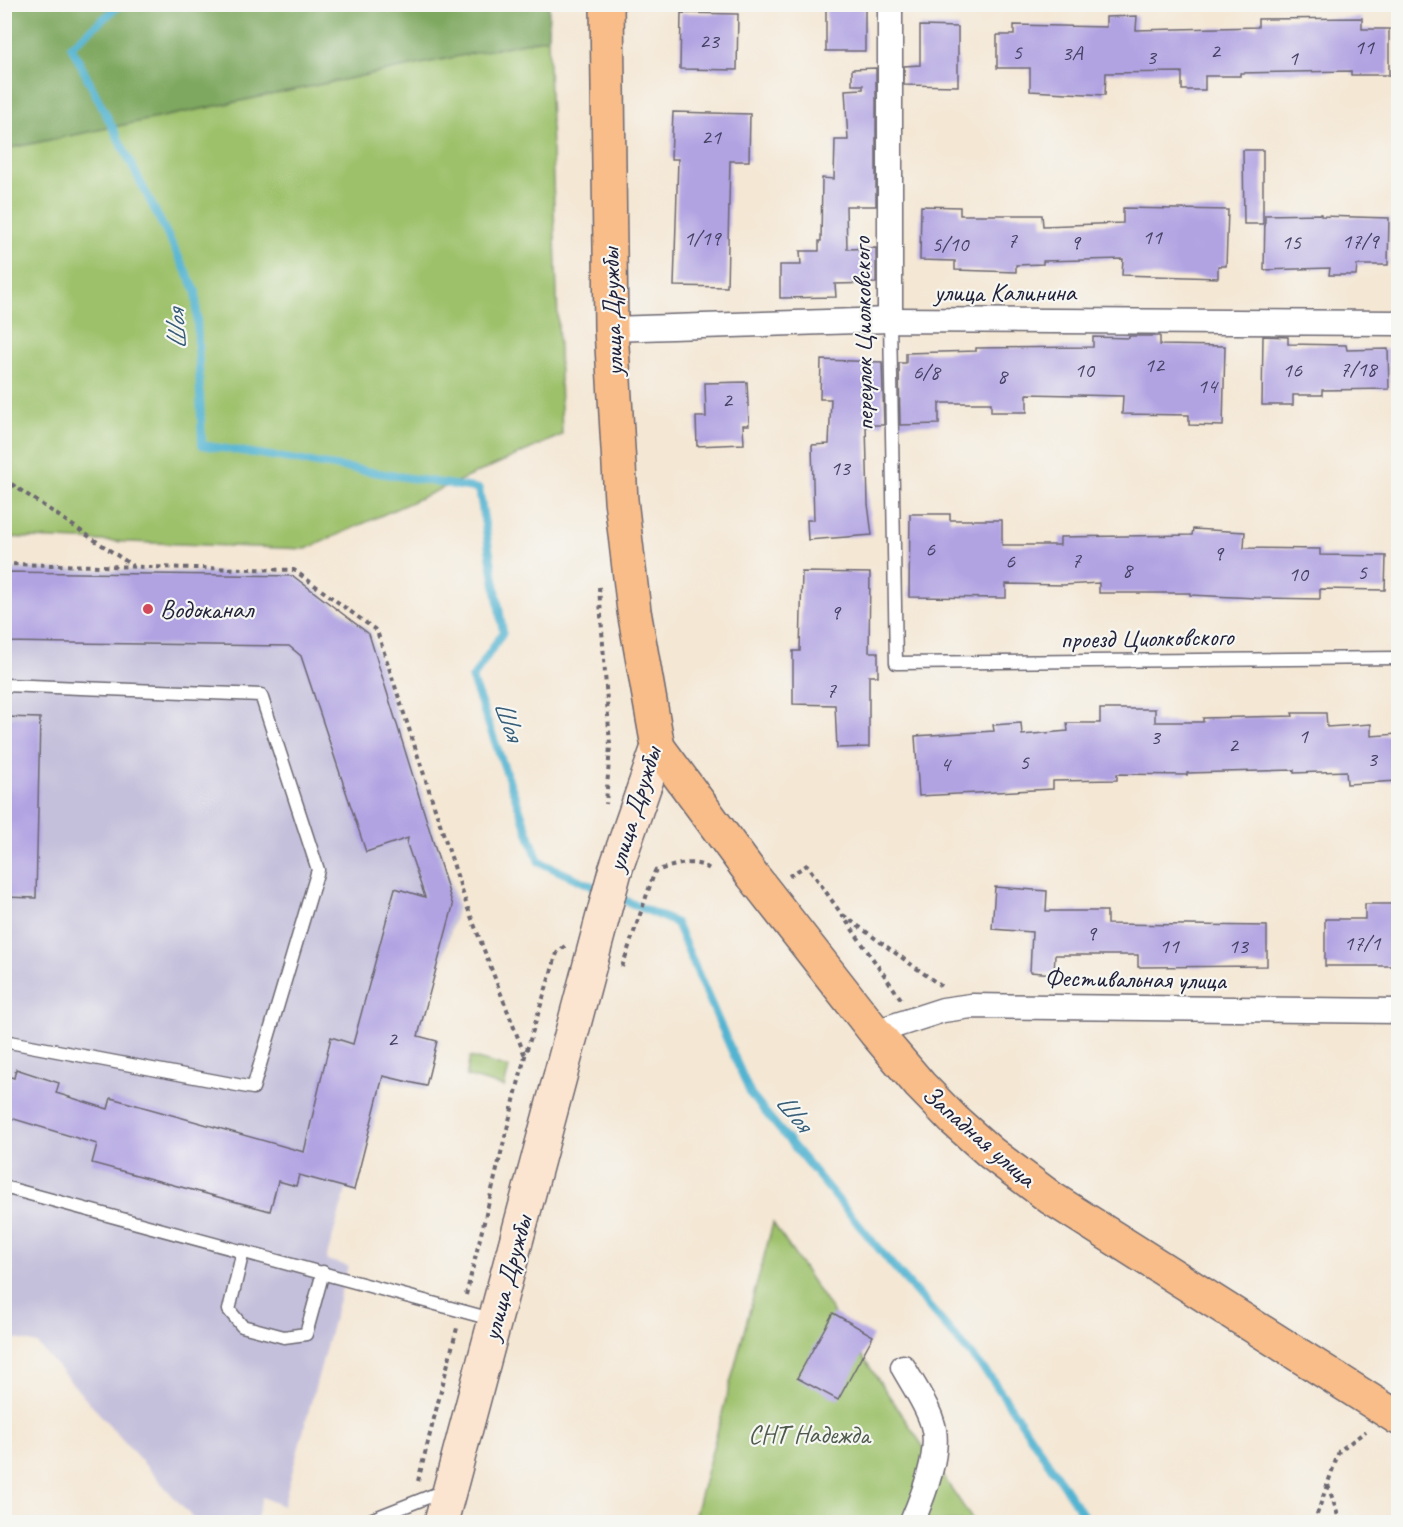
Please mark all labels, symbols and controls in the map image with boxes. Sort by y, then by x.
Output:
house number: 23 [699,27,721,55]
house number: 11 [1354,33,1375,61]
house number: 2 [1210,37,1222,65]
house number: 5 [1012,38,1023,66]
house number: 3А [1062,39,1083,67]
house number: 3 [1146,43,1158,71]
house number: 1 [1288,44,1299,72]
house number: 21 [701,123,722,151]
house number: 11 [1142,223,1163,251]
house number: 1/19 [684,224,723,252]
house number: 7 [1007,226,1018,254]
house number: 17/9 [1342,227,1381,255]
house number: 9 [1070,228,1082,256]
house number: 15 [1281,228,1302,256]
house number: 5/10 [932,230,971,258]
street label: переулок Циолковского [845,235,881,431]
street label: улица Дружбы [593,245,631,379]
street label: улица Калинина [932,276,1078,309]
water label: Шоя [158,305,194,351]
house number: 12 [1144,351,1166,379]
house number: 7/18 [1340,355,1379,383]
house number: 10 [1074,356,1096,384]
house number: 16 [1282,356,1303,384]
house number: 6/8 [912,358,942,386]
house number: 8 [997,362,1009,390]
house number: 14 [1197,372,1219,400]
house number: 2 [722,386,734,414]
house number: 13 [830,454,852,482]
house number: 6 [925,535,936,563]
house number: 9 [1213,539,1225,567]
house number: 7 [1071,546,1082,574]
house number: 6 [1005,547,1016,575]
house number: 8 [1122,556,1134,584]
house number: 5 [1357,558,1368,586]
house number: 10 [1288,560,1310,588]
place label: Водоканал [160,593,255,626]
house number: 9 [830,598,842,626]
marker: Водоканал [141,602,155,616]
street label: проезд Циолковского [1060,620,1236,656]
house number: 7 [826,676,837,704]
water label: Шоя [486,696,533,749]
house number: 1 [1298,722,1309,750]
house number: 3 [1150,723,1162,751]
house number: 2 [1228,731,1240,759]
street label: улица Дружбы [599,741,669,877]
house number: 3 [1367,745,1379,773]
house number: 5 [1019,748,1030,776]
house number: 4 [940,750,952,778]
house number: 9 [1086,919,1098,947]
house number: 17/1 [1344,929,1382,957]
house number: 11 [1159,932,1180,960]
house number: 13 [1228,932,1250,960]
street label: Фестивальная улица [1044,961,1228,997]
house number: 2 [387,1025,399,1053]
street label: Западная улица [915,1078,1044,1195]
water label: Шоя [768,1086,823,1142]
street label: улица Дружбы [474,1210,540,1346]
park label: СНТ Надежда [748,1418,872,1451]

